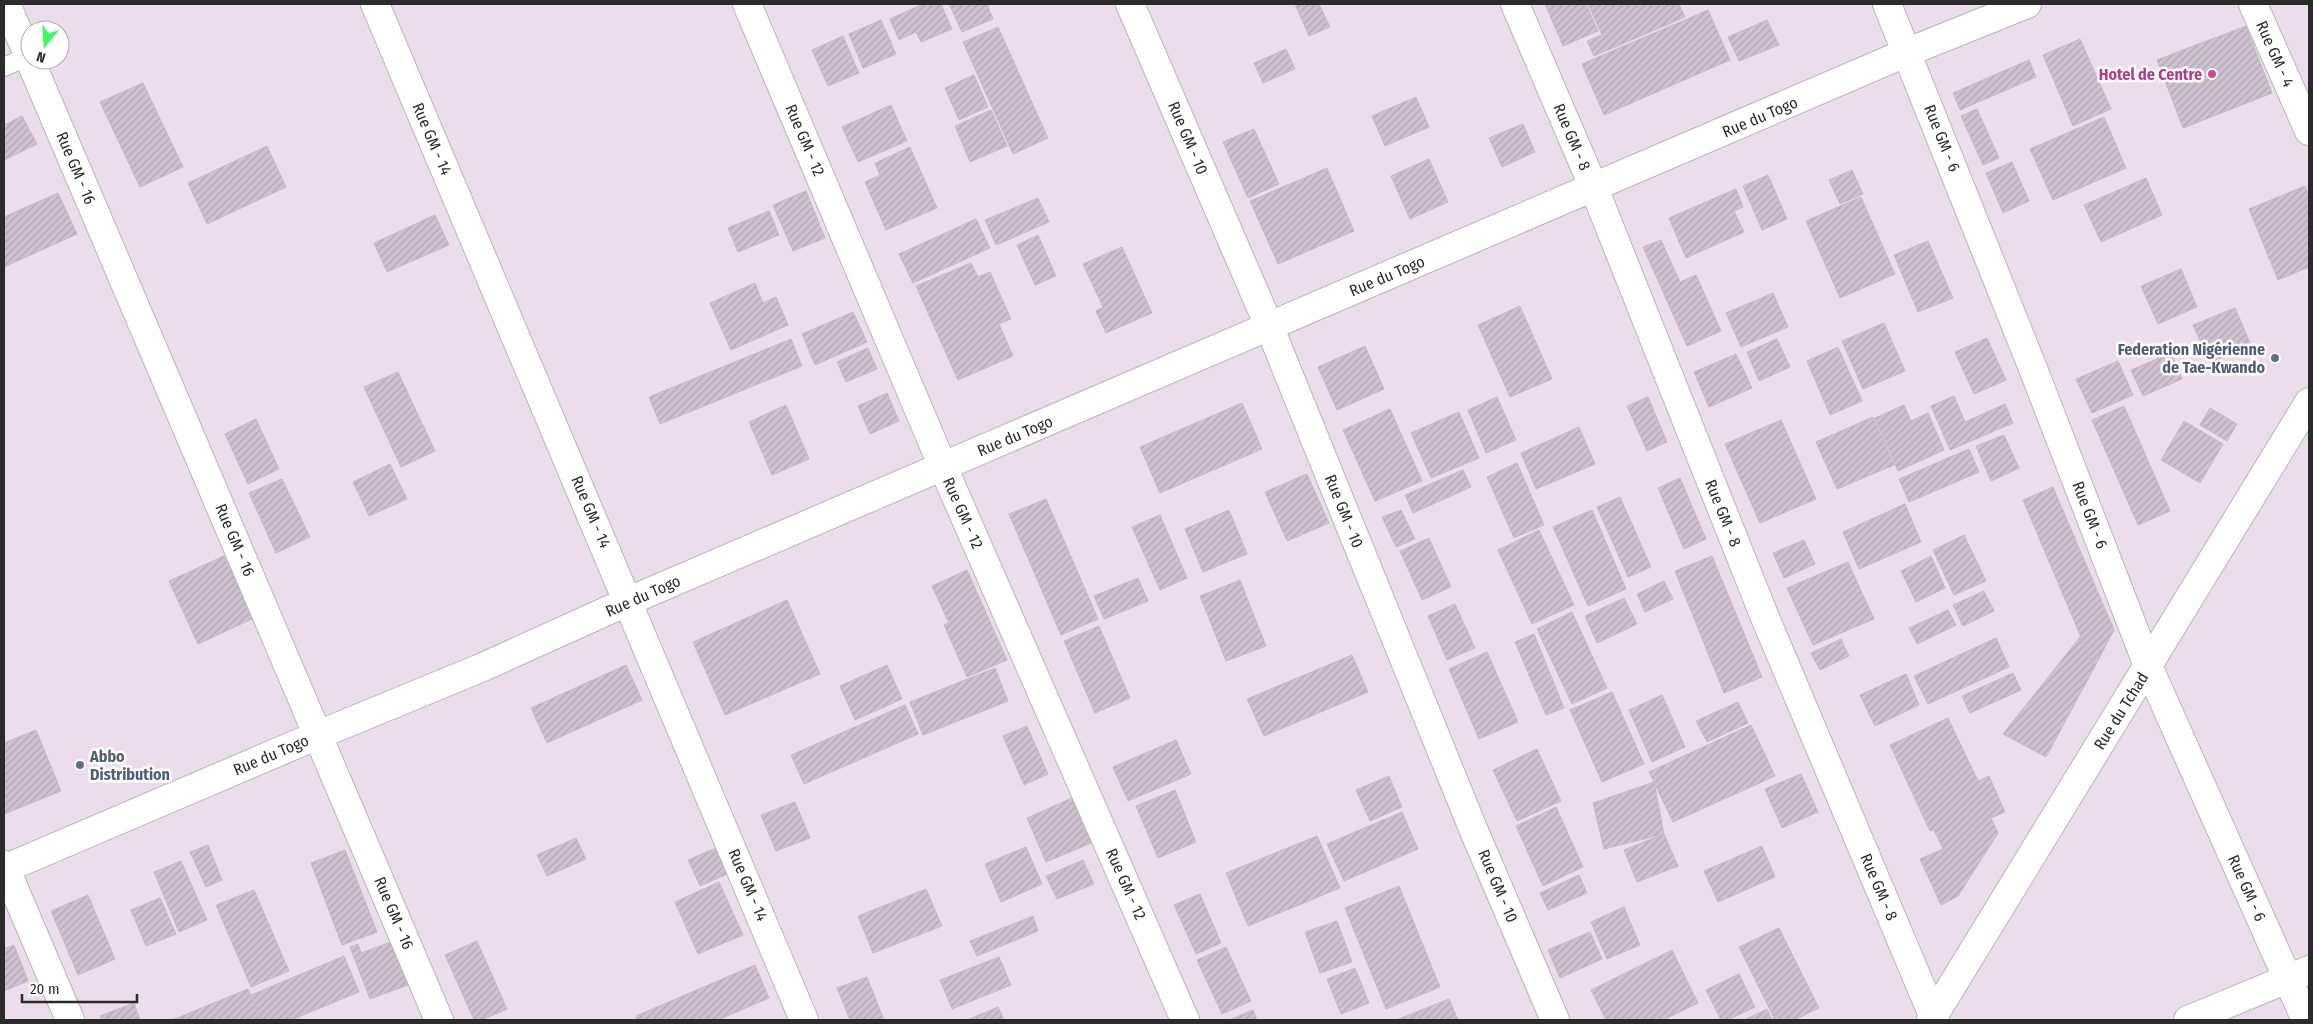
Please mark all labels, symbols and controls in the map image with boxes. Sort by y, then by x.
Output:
street label: Rue GM - 4 [2252,18,2298,90]
north arrow [20,20,70,70]
text: N [35,48,48,66]
place label: Hotel de Centre [2099,65,2202,84]
marker: Hotel de Centre [2206,68,2218,80]
street label: Rue du Togo [1719,93,1801,141]
street label: Rue GM - 10 [1164,99,1212,177]
street label: Rue GM - 14 [408,100,456,178]
street label: Rue GM - 12 [781,101,829,179]
street label: Rue GM - 8 [1549,101,1595,173]
street label: Rue GM - 6 [1920,102,1964,174]
street label: Rue GM - 16 [52,129,100,207]
street label: Rue du Togo [1346,252,1428,300]
place label: Federation Nigérienne de Tae-Kwando [2118,340,2265,377]
marker: Federation Nigérienne de Tae-Kwando [2269,352,2281,364]
street label: Rue du Togo [974,412,1056,460]
street label: Rue GM - 10 [1321,472,1367,550]
street label: Rue GM - 14 [567,473,615,551]
street label: Rue GM - 12 [939,474,987,552]
street label: Rue GM - 8 [1701,477,1745,549]
street label: Rue GM - 6 [2068,479,2112,551]
street label: Rue GM - 16 [211,501,259,579]
street label: Rue du Togo [603,571,683,621]
street label: Rue du Tchad [2090,669,2152,753]
street label: Rue du Togo [230,731,312,779]
place label: Abbo Distribution [89,747,170,784]
marker: Abbo Distribution [74,759,86,771]
street label: Rue GM - 12 [1102,845,1150,923]
street label: Rue GM - 14 [724,846,772,924]
street label: Rue GM - 10 [1474,847,1522,925]
street label: Rue GM - 8 [1856,851,1902,923]
street label: Rue GM - 6 [2224,852,2270,924]
street label: Rue GM - 16 [370,874,418,952]
scale bar [22,972,138,1004]
text: 20 m [30,980,60,998]

